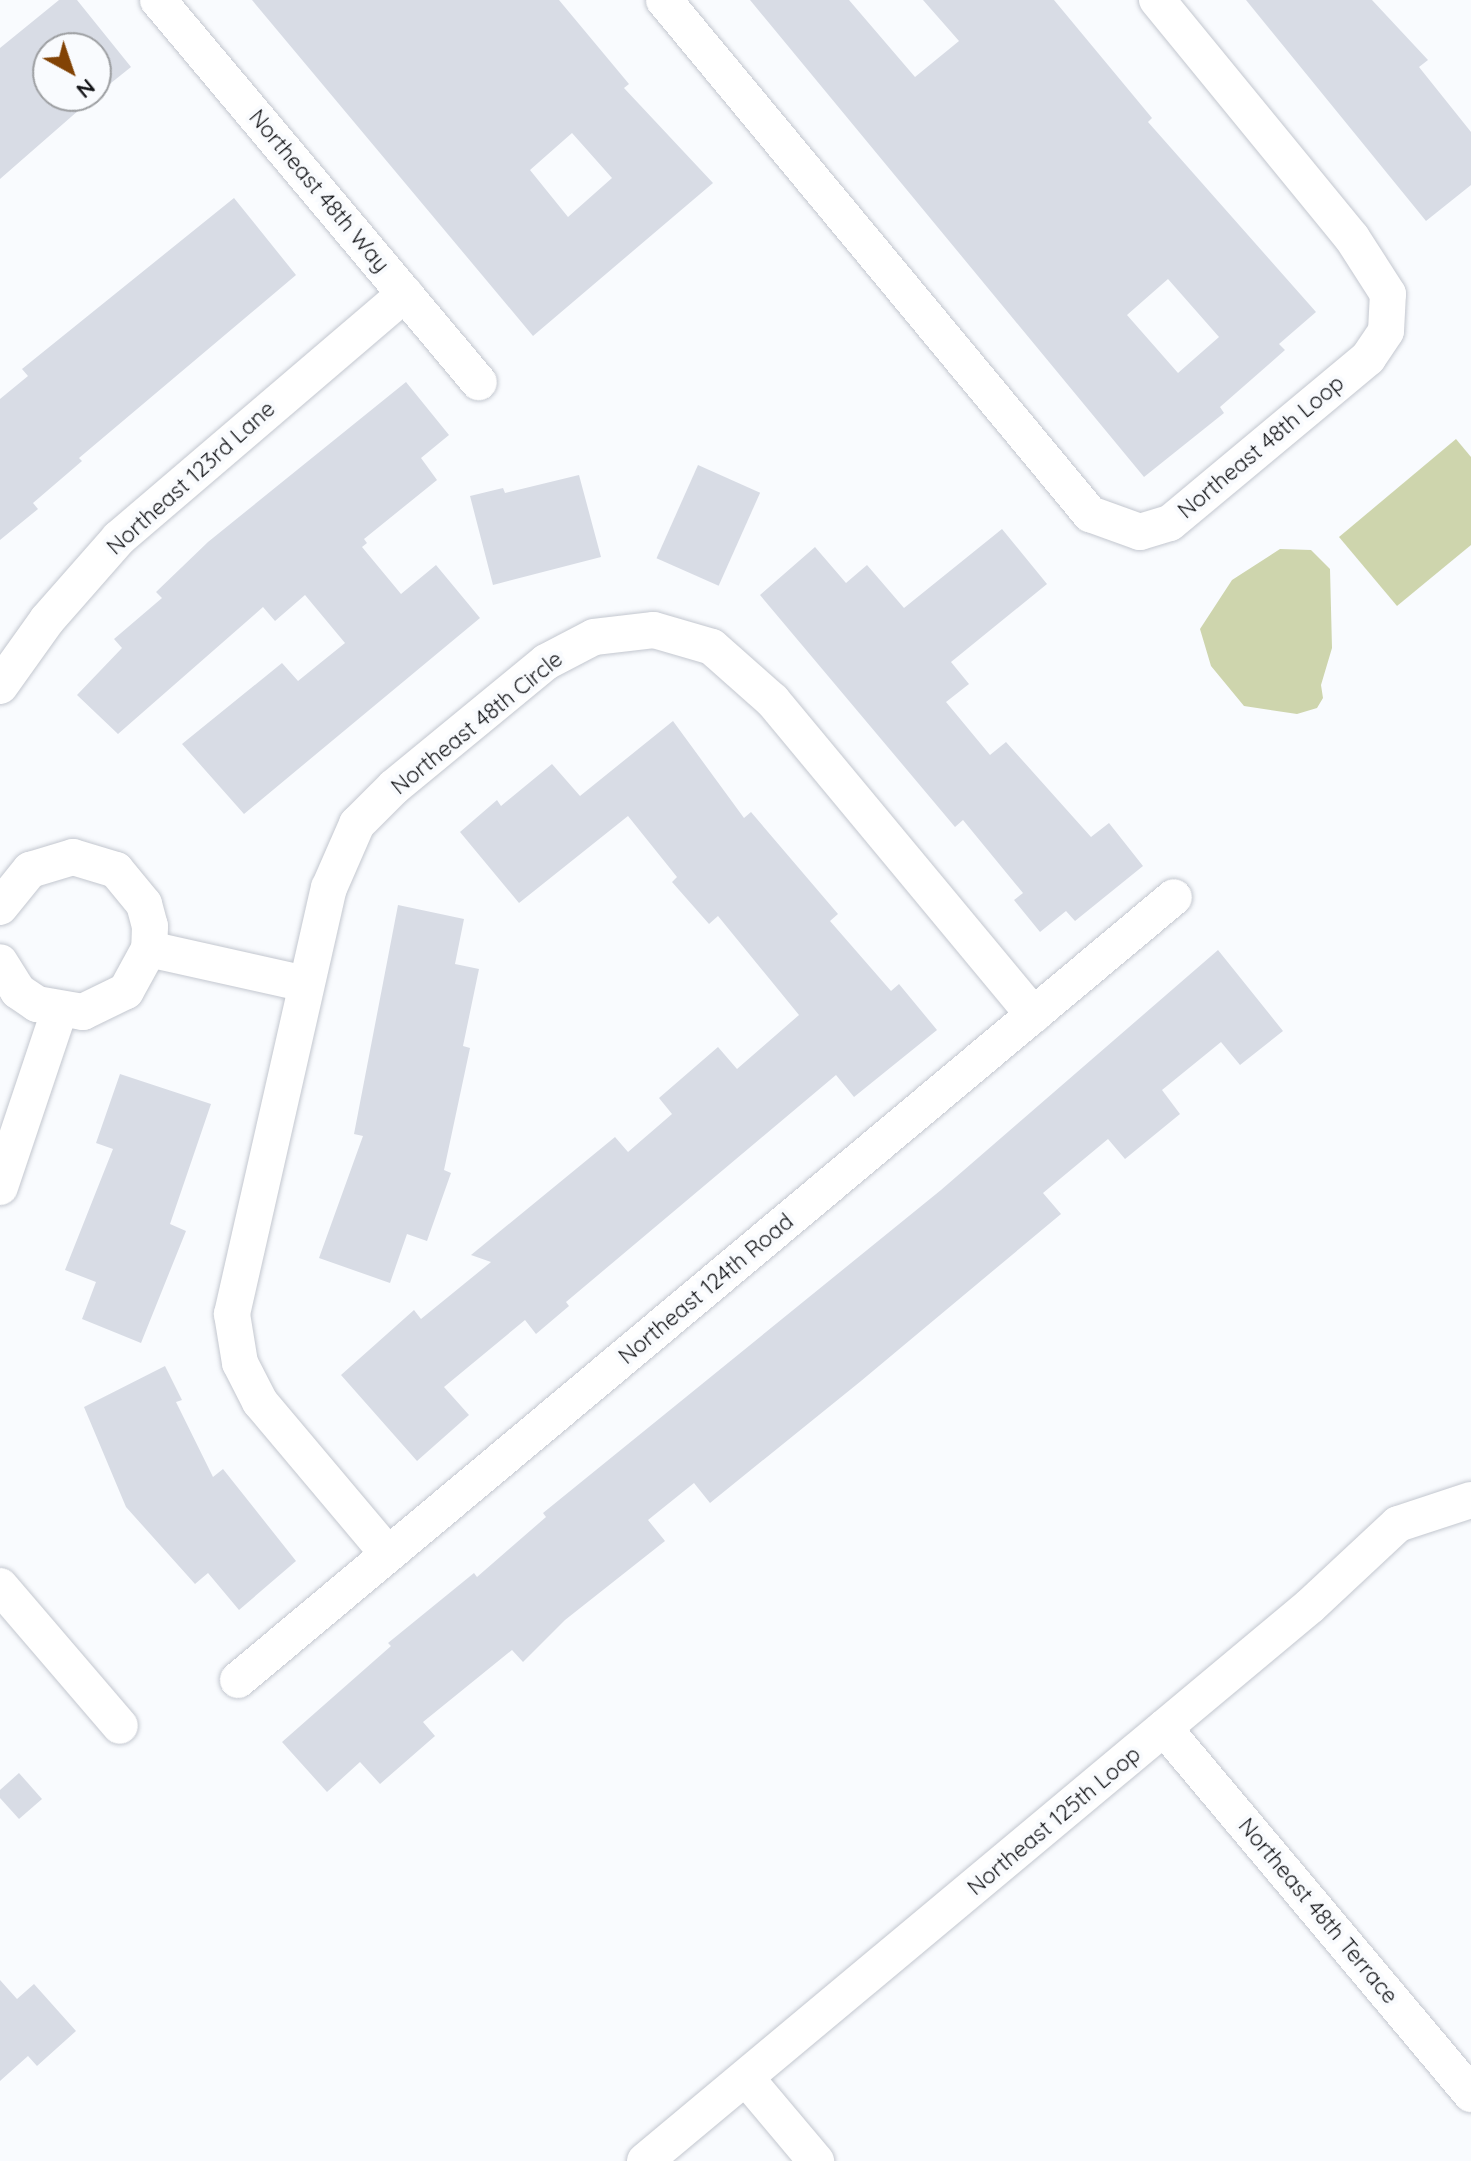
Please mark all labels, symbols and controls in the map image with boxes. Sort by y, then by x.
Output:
north arrow [32,32,112,112]
text: N [71,73,101,105]
street label: Northeast 48th Way [243,105,395,277]
street label: Northeast 48th Loop [1173,370,1349,524]
street label: Northeast 123rd Lane [102,396,280,560]
street label: Northeast 48th Circle [386,646,568,800]
street label: Northeast 124th Road [613,1208,799,1370]
street label: Northeast 125th Loop [962,1741,1146,1901]
street label: Northeast 48th Terrace [1233,1813,1403,2009]

